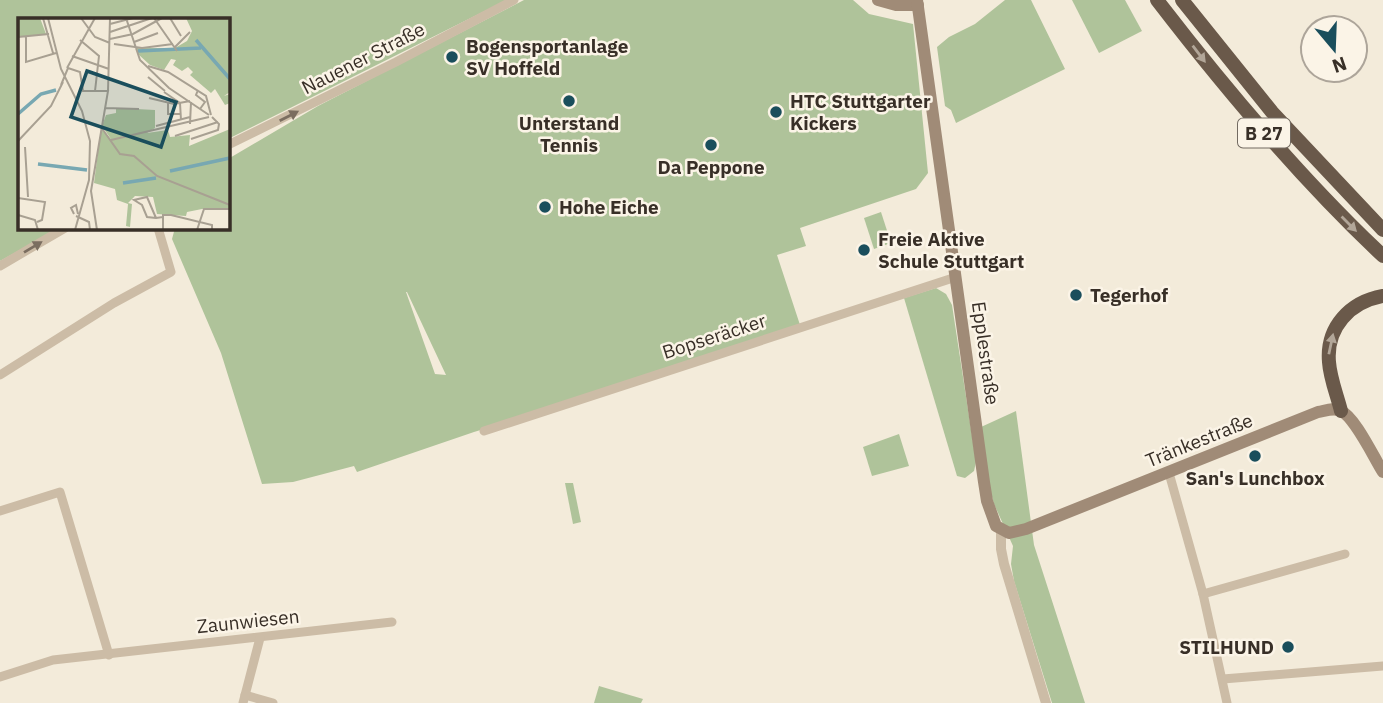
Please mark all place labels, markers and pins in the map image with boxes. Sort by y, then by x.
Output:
place label: Bogensportanlage SV Hoffeld [466,34,628,80]
marker: Bogensportanlage SV Hoffeld [444,49,460,65]
place label: HTC Stuttgarter Kickers [790,89,931,135]
marker: Unterstand Tennis [561,93,577,109]
marker: HTC Stuttgarter Kickers [768,104,784,120]
place label: Unterstand Tennis [519,111,619,157]
marker: Da Peppone [703,137,719,153]
place label: Da Peppone [657,155,765,179]
place label: Hohe Eiche [559,195,659,219]
marker: Hohe Eiche [537,199,553,215]
place label: Freie Aktive Schule Stuttgart [878,227,1024,273]
marker: Freie Aktive Schule Stuttgart [856,242,872,258]
place label: Tegerhof [1090,283,1168,307]
marker: Tegerhof [1068,287,1084,303]
marker: San's Lunchbox [1247,448,1263,464]
place label: San's Lunchbox [1185,466,1325,490]
place label: STILHUND [1179,635,1274,659]
marker: STILHUND [1280,639,1296,655]

